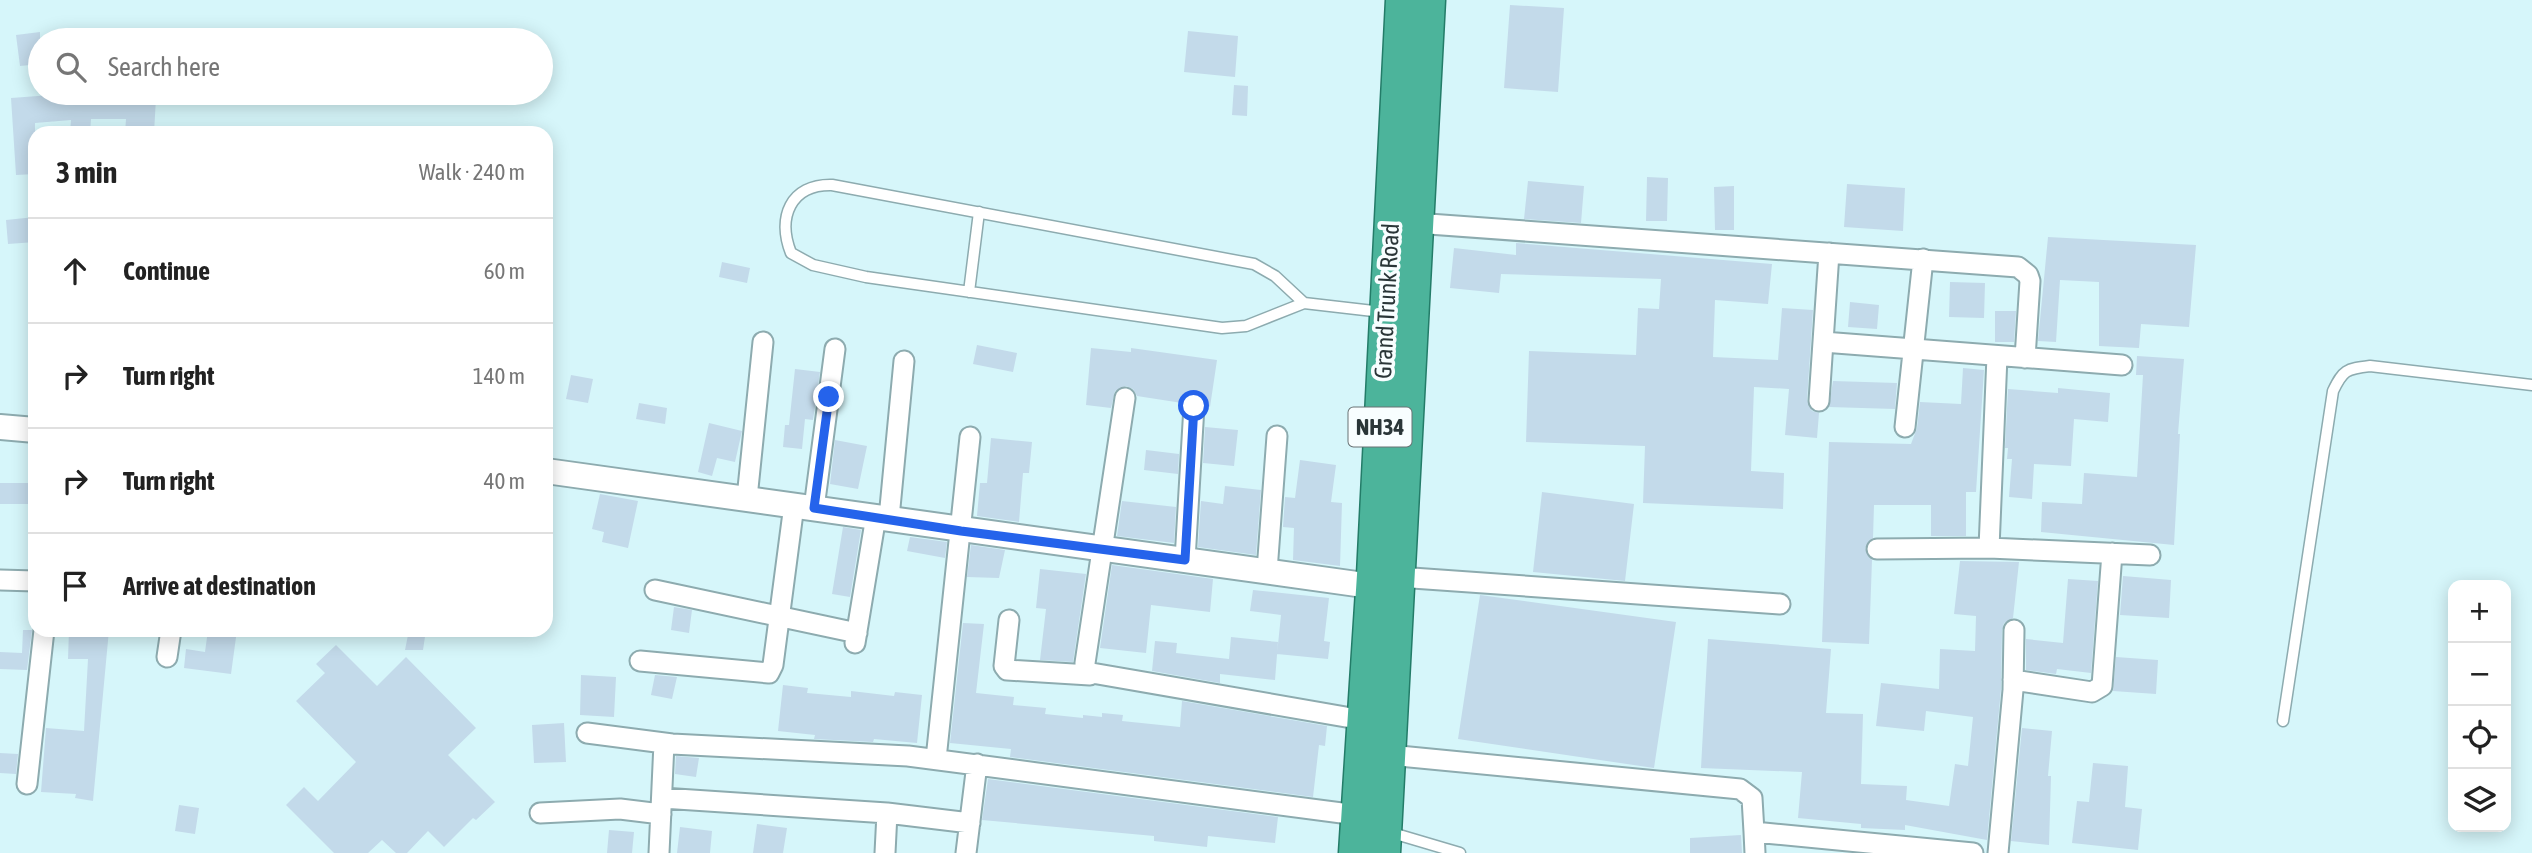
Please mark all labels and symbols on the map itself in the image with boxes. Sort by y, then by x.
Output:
street label: Grand Trunk Road [1369,222,1404,380]
route end [813,381,844,412]
route start [1178,390,1209,421]
road number: NH34 [1348,408,1412,446]

